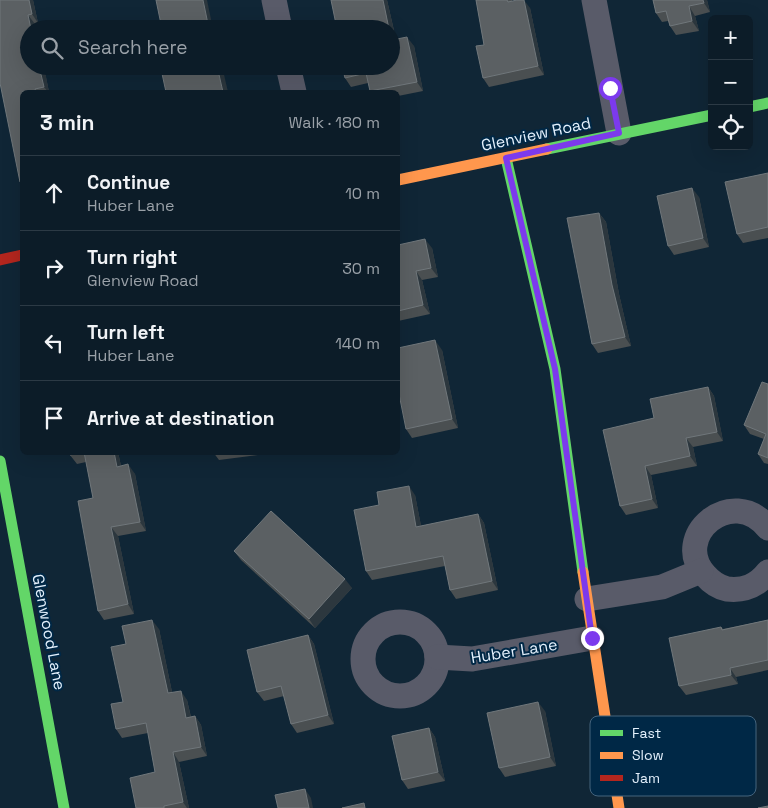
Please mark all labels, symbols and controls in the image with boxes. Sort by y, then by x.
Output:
map controls [708,15,753,150]
button: + [708,15,753,60]
search box [20,20,400,75]
icon: search [38,34,66,62]
text: Search here [78,35,188,60]
button: − [708,60,753,105]
route start [599,77,622,100]
button: locate [708,105,753,150]
text: 3 min [40,109,95,136]
text: Walk · 180 m [288,112,380,133]
street label: Glenview Road [479,112,593,156]
text: Continue [87,170,170,195]
icon: ahead [40,179,68,207]
text: 10 m [345,183,380,204]
text: Huber Lane [87,195,174,216]
text: Turn right [87,245,177,270]
icon: right [40,254,68,282]
text: 30 m [342,258,380,279]
text: Glenview Road [87,270,199,291]
text: Turn left [87,320,165,345]
icon: left [40,329,68,357]
text: 140 m [335,333,380,354]
text: Huber Lane [87,345,174,366]
icon: arrive [40,404,68,432]
text: Arrive at destination [87,406,275,431]
street label: Glenwood Lane [27,572,71,692]
route end [581,627,604,650]
street label: Huber Lane [469,634,559,668]
legend [590,716,756,796]
text: Fast [632,724,661,742]
text: Slow [632,746,664,764]
text: Jam [632,769,660,787]

